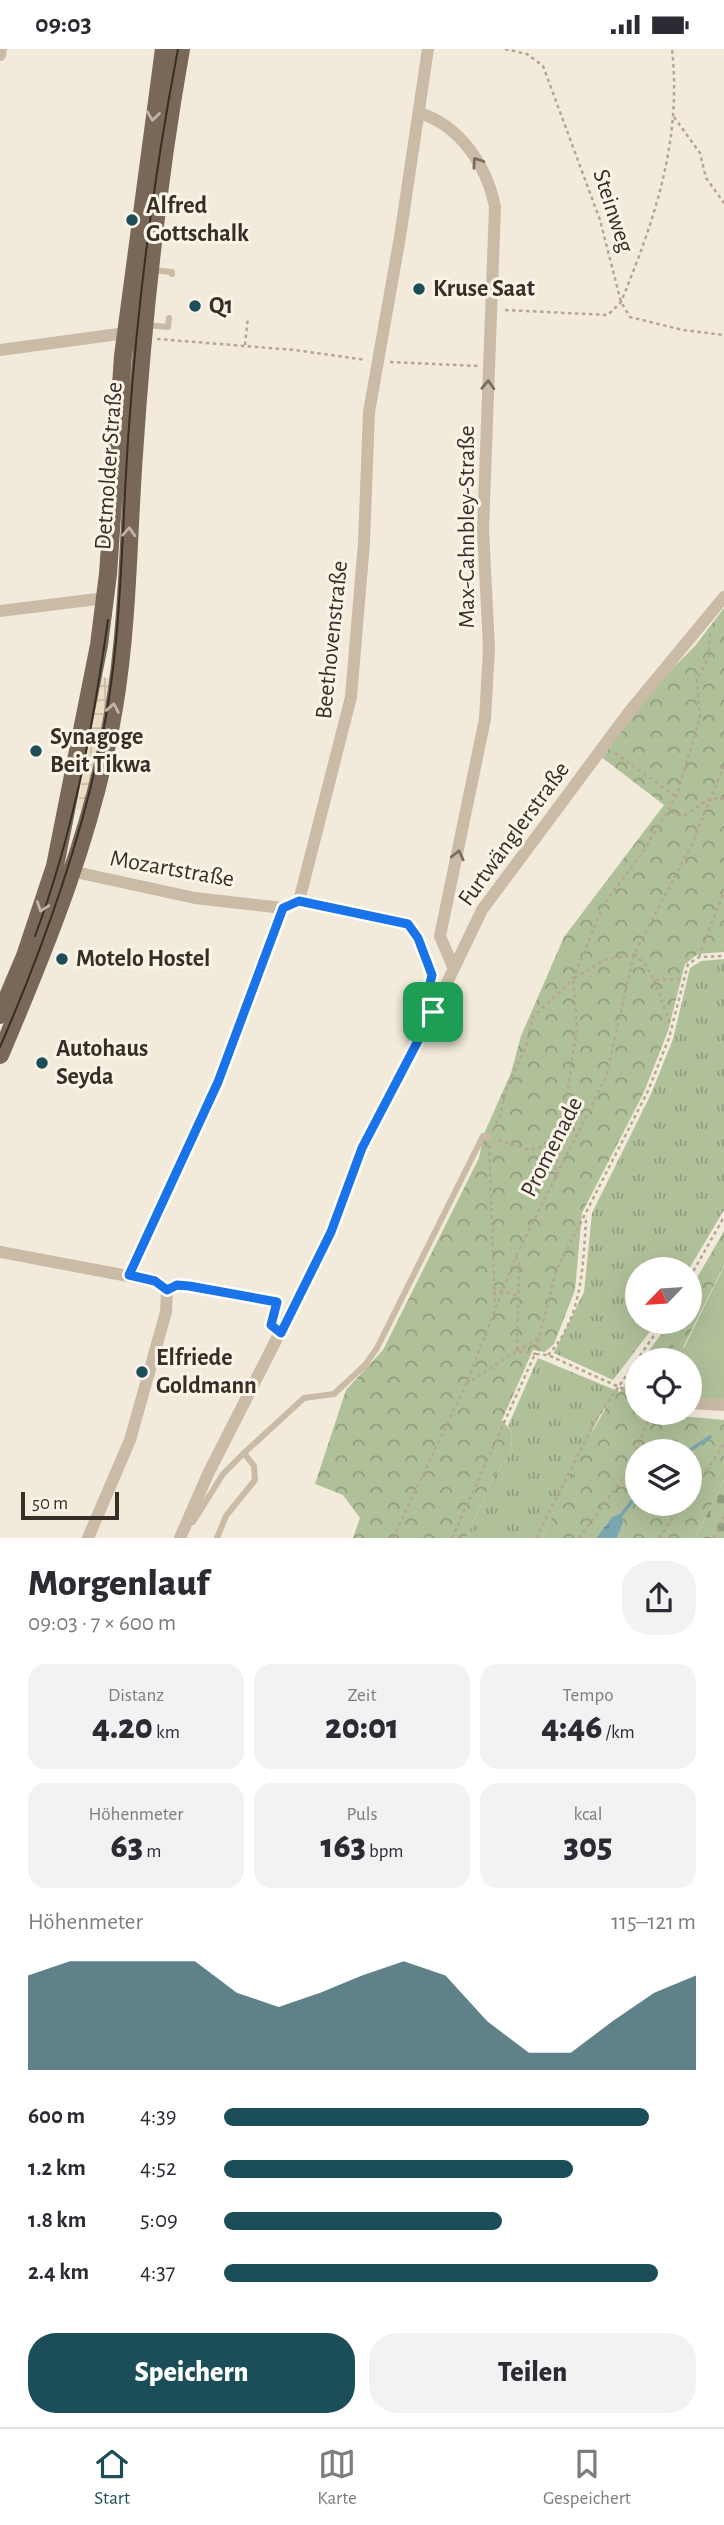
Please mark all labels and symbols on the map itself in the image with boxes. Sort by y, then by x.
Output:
one-way arrow [146,111,161,122]
one-way arrow [473,157,485,170]
street label: Steinweg [588,166,638,256]
place label: Alfred Gottschalk [146,194,249,246]
marker: Alfred Gottschalk [124,212,140,228]
place label: Kruse Saat [433,277,535,301]
marker: Kruse Saat [411,281,427,297]
place label: Q1 [209,294,233,318]
marker: Q1 [187,298,203,314]
one-way arrow [480,379,495,390]
street label: Detmolder Straße [91,381,127,551]
street label: Max-Cahnbley-Straße [455,425,479,629]
one-way arrow [121,526,136,537]
street label: Beethovenstraße [312,560,352,720]
one-way arrow [105,702,120,714]
place label: Synagoge Beit Tikwa [50,725,151,777]
marker: Synagoge Beit Tikwa [28,743,44,759]
street label: Furtwänglerstraße [454,758,574,910]
street label: Mozartstraße [108,846,236,892]
one-way arrow [450,849,464,861]
one-way arrow [36,901,50,913]
place label: Motelo Hostel [76,947,210,971]
marker: Motelo Hostel [54,951,70,967]
pin [403,982,463,1042]
place label: Autohaus Seyda [56,1037,148,1089]
marker: Autohaus Seyda [34,1055,50,1071]
street label: Promenade [517,1093,587,1201]
north arrow [625,1257,702,1333]
place label: Elfriede Goldmann [156,1346,257,1398]
marker: Elfriede Goldmann [134,1364,150,1380]
scale bar [21,1489,119,1521]

